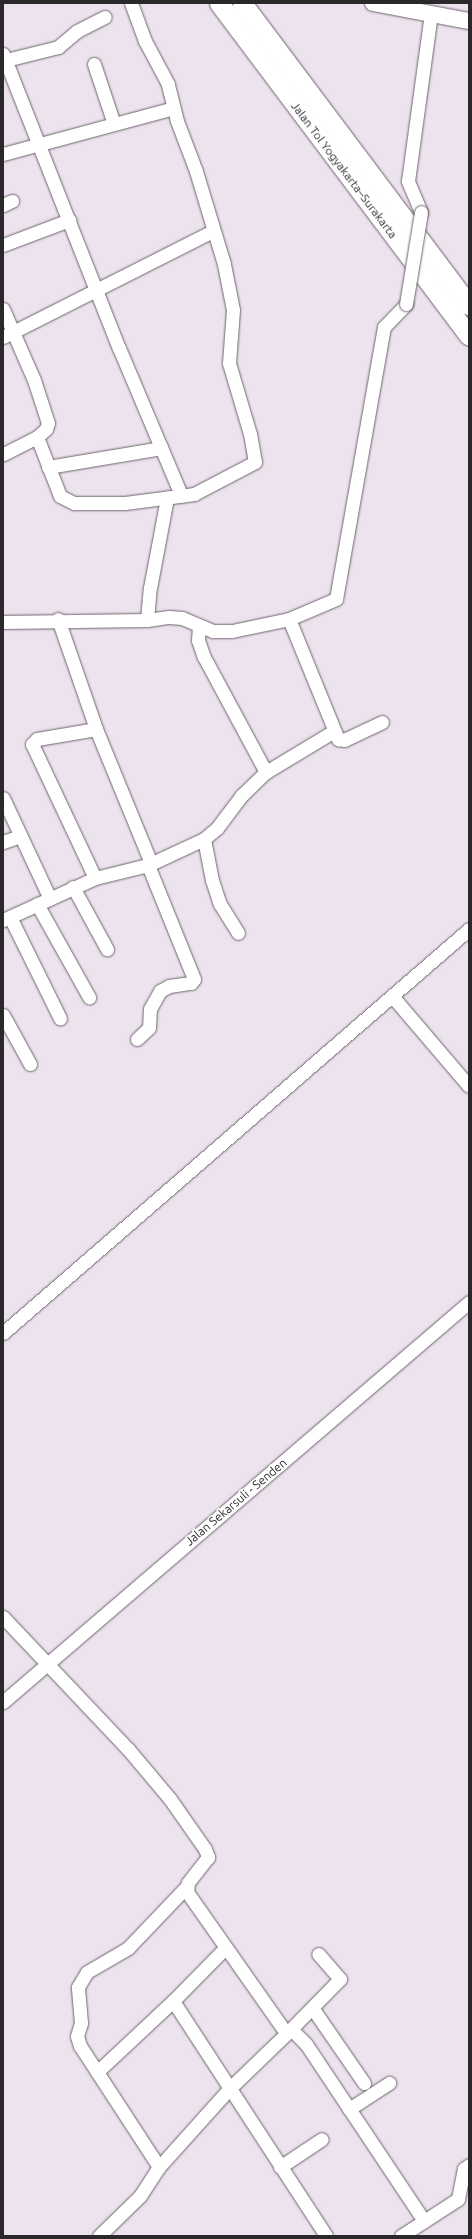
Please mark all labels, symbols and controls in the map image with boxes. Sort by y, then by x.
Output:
street label: Jalan Tol Yogyakarta–Surakarta [288,99,400,241]
street label: Jalan Sekarsuli - Senden [182,1455,290,1549]

